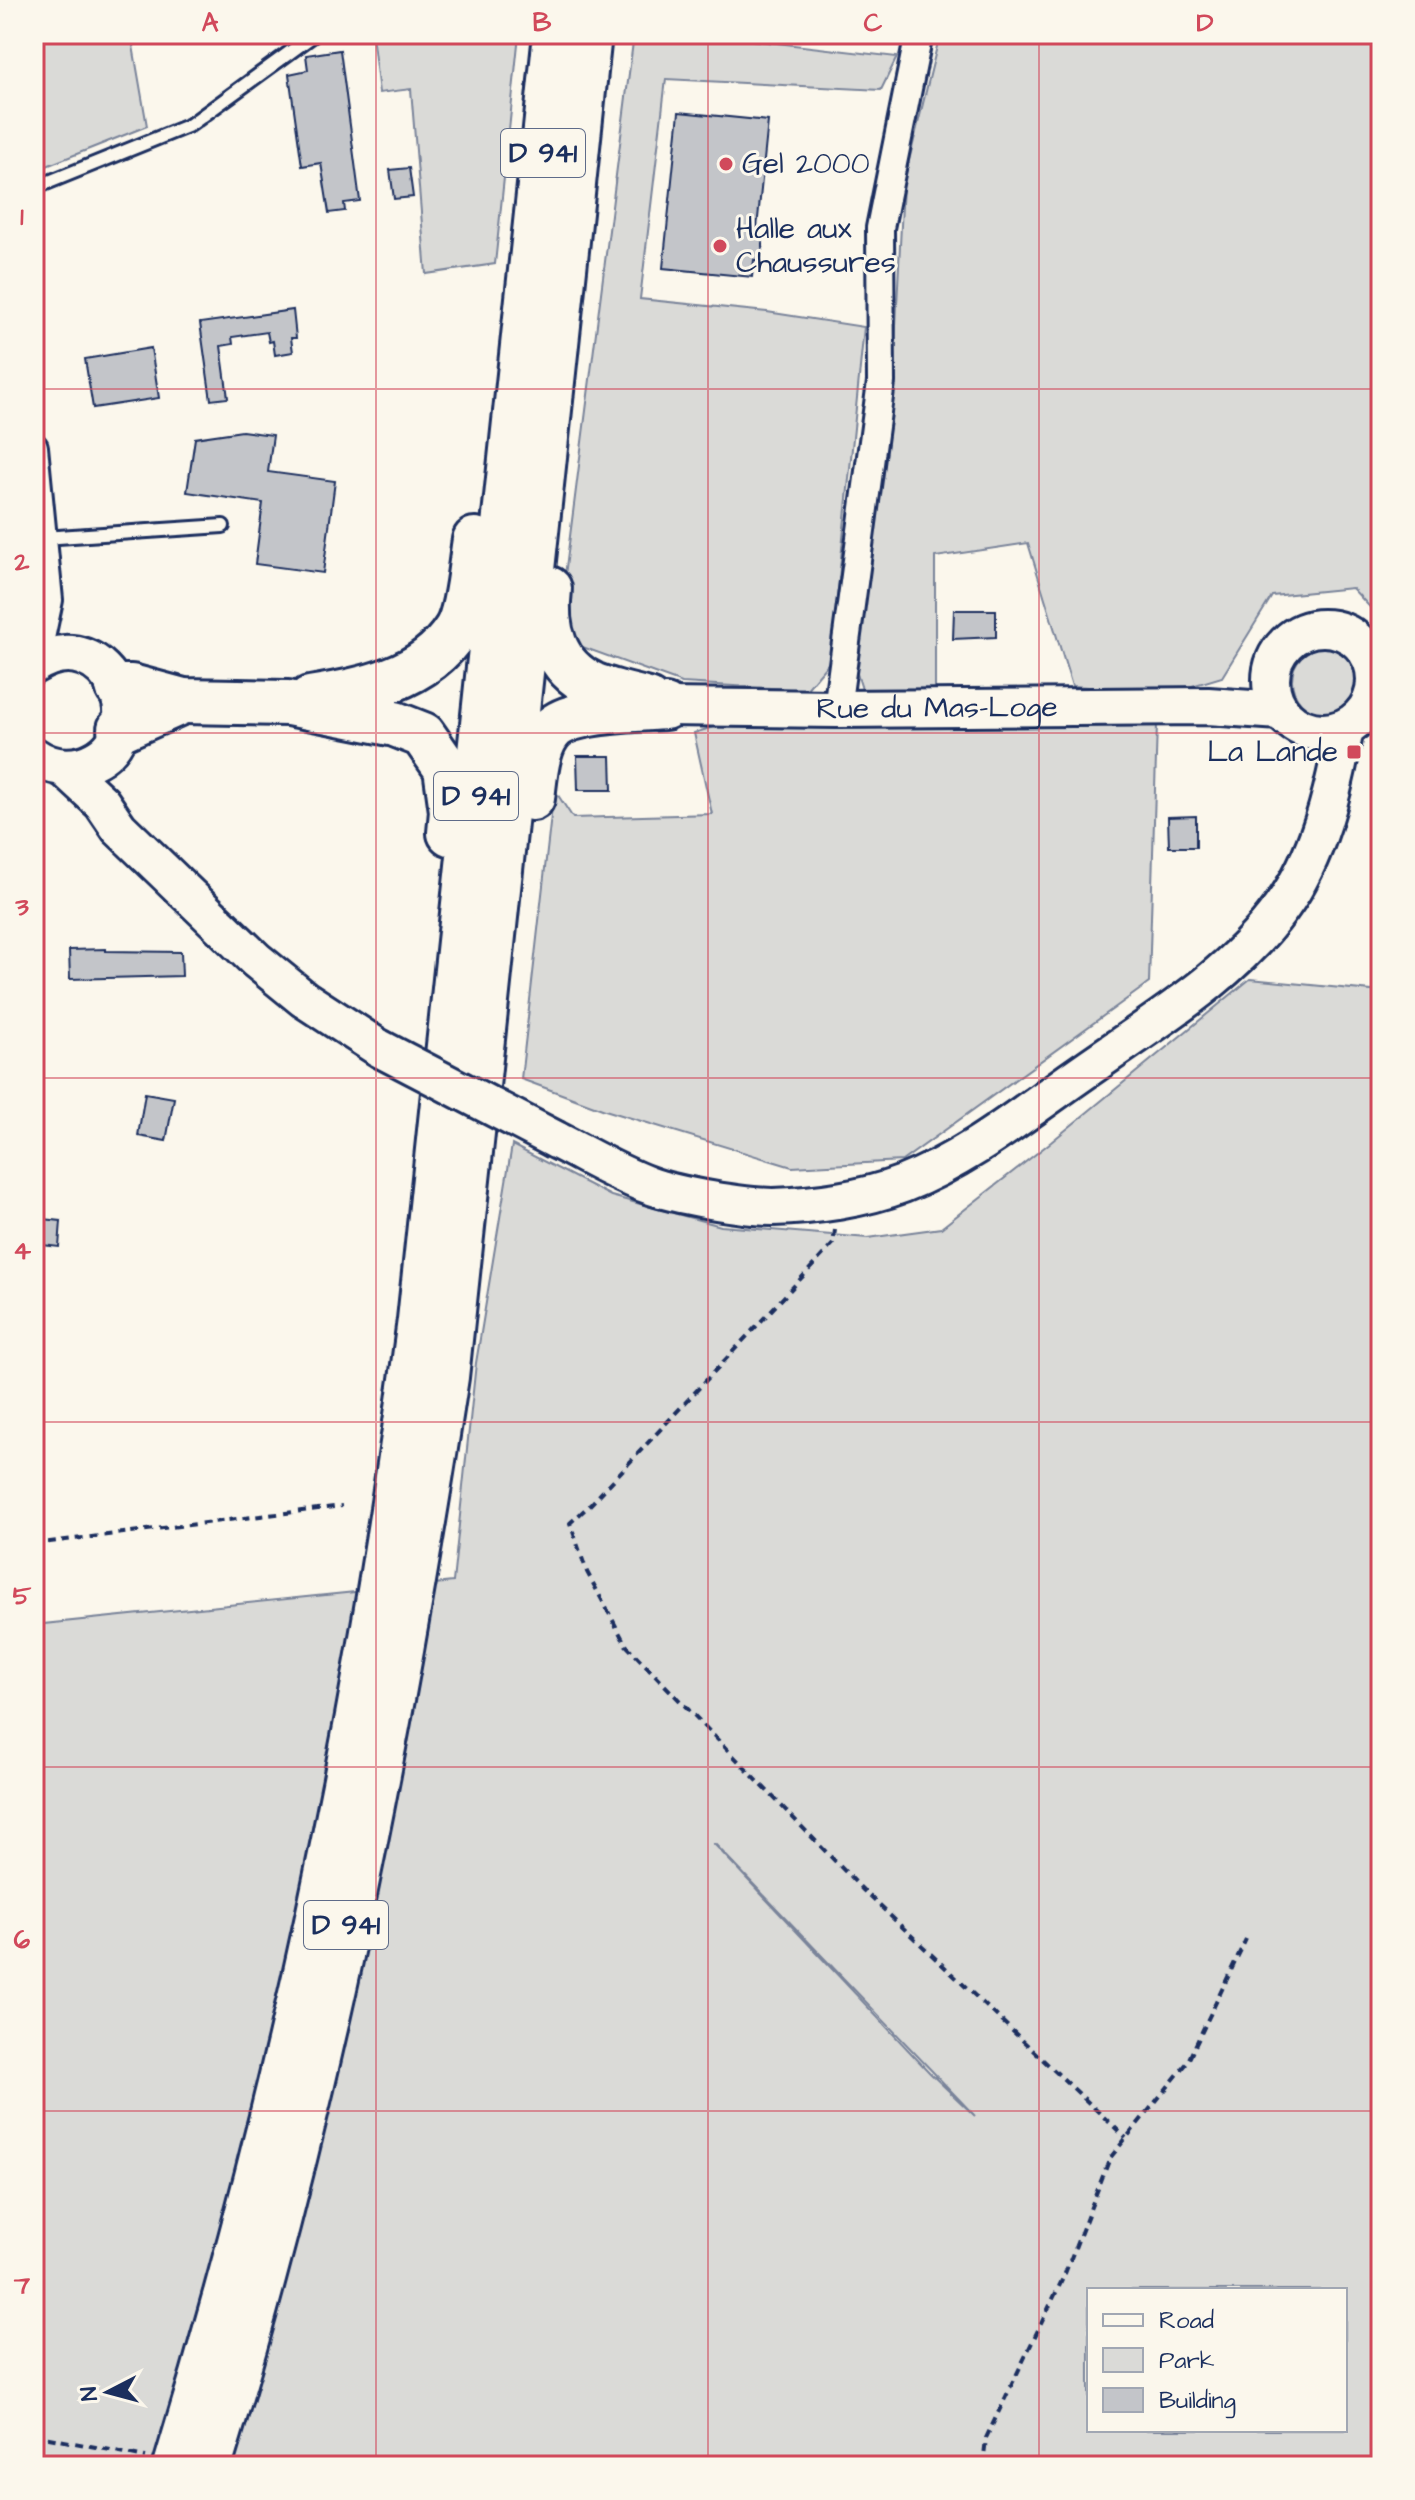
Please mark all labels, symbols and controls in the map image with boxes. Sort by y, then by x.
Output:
text: A [202,5,219,41]
text: B [533,5,552,41]
text: C [864,5,883,41]
text: D [1197,5,1214,41]
road number: D 941 [501,129,585,177]
place label: Gel 2000 [742,143,870,185]
marker: Gel 2000 [717,155,735,173]
text: 1 [20,199,24,235]
place label: Halle aux Chaussures [736,208,896,284]
marker: Halle aux Chaussures [711,237,729,255]
text: 2 [14,544,30,580]
street label: Rue du Mas-Loge [816,686,1058,730]
place label: La Lande [1207,731,1338,773]
marker: La Lande [1345,743,1363,761]
road number: D 941 [434,772,518,820]
text: 3 [14,889,29,925]
text: 4 [13,1233,31,1269]
text: 5 [13,1578,32,1614]
road number: D 941 [304,1901,388,1949]
text: 6 [14,1922,31,1958]
text: 7 [13,2267,30,2303]
legend [1087,2288,1347,2432]
text: Road [1159,2304,1214,2338]
text: Park [1159,2344,1215,2378]
north arrow [68,2352,148,2432]
text: Building [1159,2384,1236,2419]
text: N [73,2385,106,2402]

